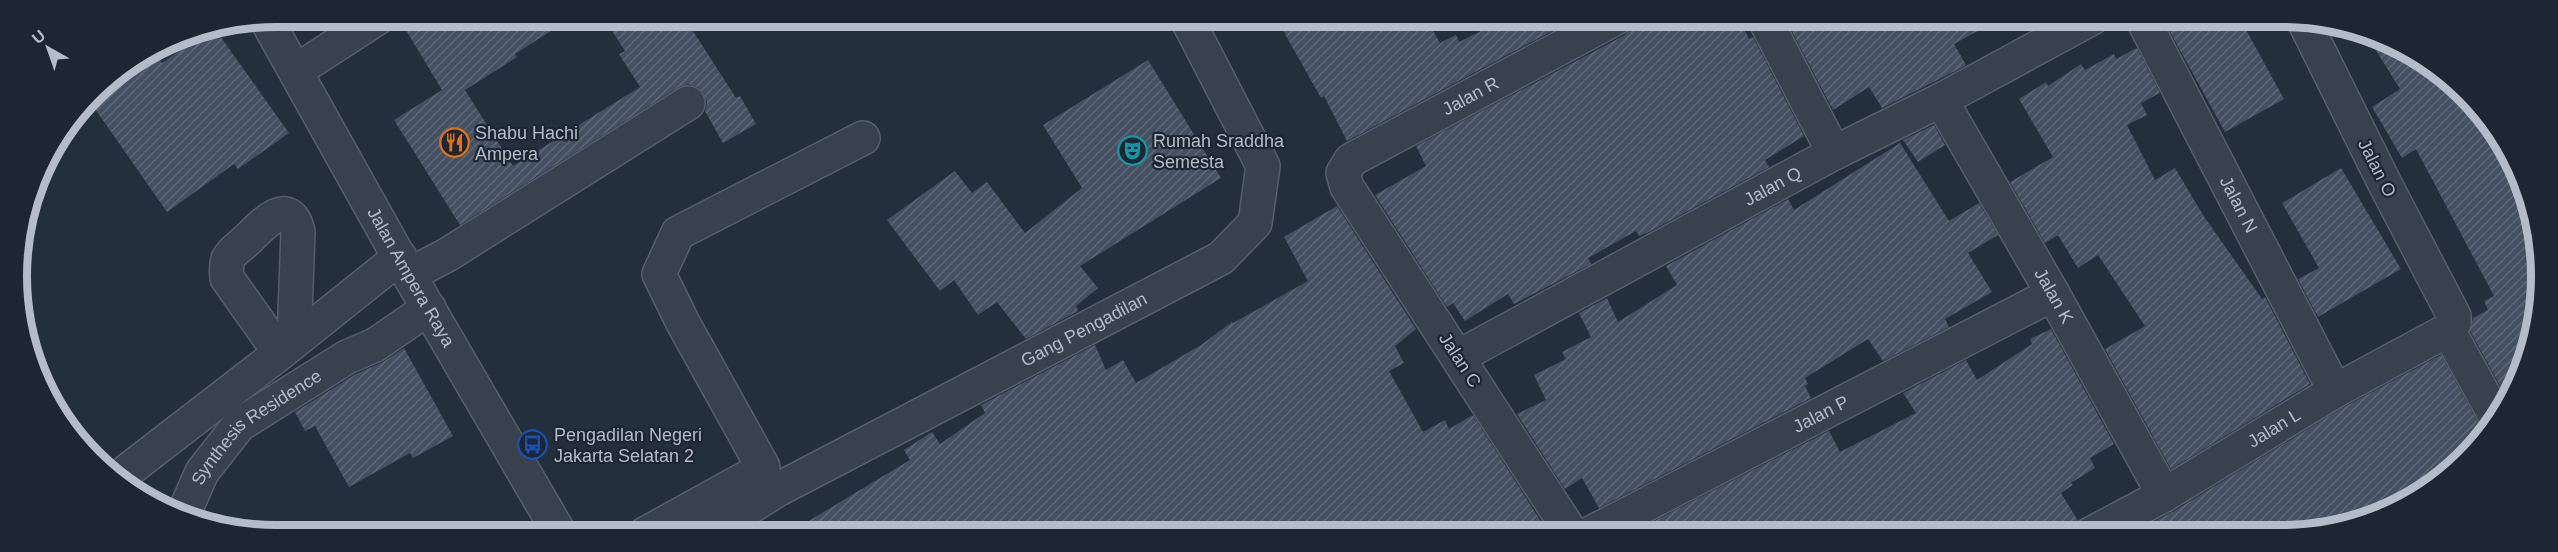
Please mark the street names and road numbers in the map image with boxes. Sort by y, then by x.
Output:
street label: Jalan R [1439,73,1502,119]
street label: Jalan O [2354,136,2400,200]
street label: Jalan Q [1741,163,1805,210]
street label: Jalan N [2216,173,2261,236]
street label: Jalan Ampera Raya [363,204,459,351]
street label: Jalan K [2030,265,2077,327]
street label: Gang Pengadilan [1018,289,1150,371]
street label: Jalan C [1435,329,1485,391]
street label: Synthesis Residence [188,366,325,488]
street label: Jalan P [1790,391,1852,437]
street label: Jalan L [2244,404,2304,452]

